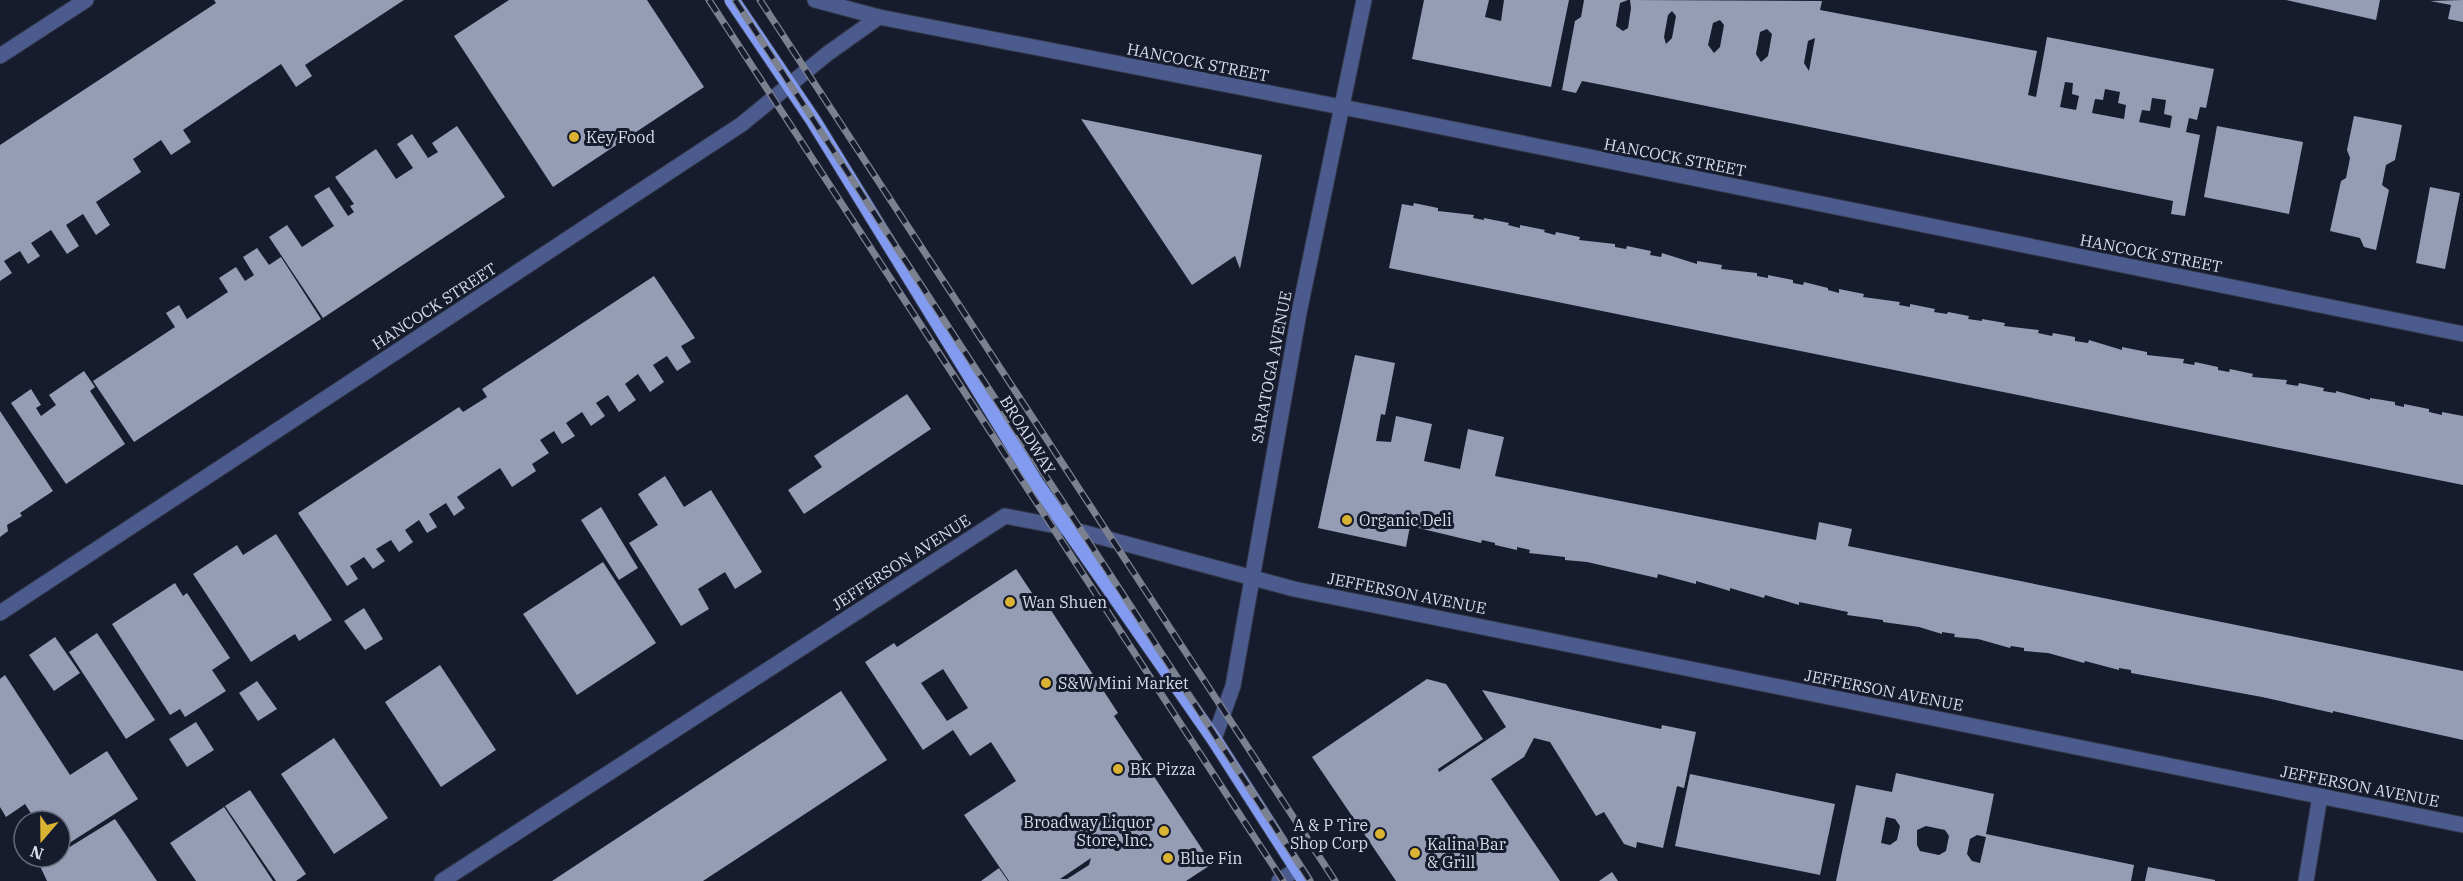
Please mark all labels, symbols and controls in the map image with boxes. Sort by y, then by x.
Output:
street label: HANCOCK STREET [1125,38,1271,86]
place label: Key Food [586,127,655,147]
marker: Key Food [567,130,581,144]
street label: HANCOCK STREET [1602,133,1748,181]
street label: HANCOCK STREET [2078,229,2224,277]
street label: HANCOCK STREET [368,258,500,354]
street label: SARATOGA AVENUE [1246,289,1296,445]
street label: BROADWAY [996,392,1060,478]
street label: JEFFERSON AVENUE [828,510,974,614]
place label: Organic Deli [1359,510,1452,530]
marker: Organic Deli [1340,513,1354,527]
street label: JEFFERSON AVENUE [1326,568,1488,618]
place label: Wan Shuen [1022,592,1107,612]
marker: Wan Shuen [1003,595,1017,609]
street label: JEFFERSON AVENUE [1803,665,1965,715]
place label: S&W Mini Market [1058,673,1189,693]
marker: S&W Mini Market [1039,676,1053,690]
place label: BK Pizza [1130,759,1196,779]
street label: JEFFERSON AVENUE [2279,761,2441,811]
marker: BK Pizza [1111,762,1125,776]
north arrow [12,809,72,869]
place label: Broadway Liquor Store, Inc. [1023,812,1152,850]
place label: A & P Tire Shop Corp [1290,815,1368,853]
marker: Broadway Liquor Store, Inc. [1157,824,1171,838]
marker: A & P Tire Shop Corp [1373,827,1387,841]
place label: Kalina Bar & Grill [1427,834,1506,872]
text: N [28,842,46,865]
marker: Kalina Bar & Grill [1408,846,1422,860]
place label: Blue Fin [1180,848,1243,868]
marker: Blue Fin [1161,851,1175,865]

